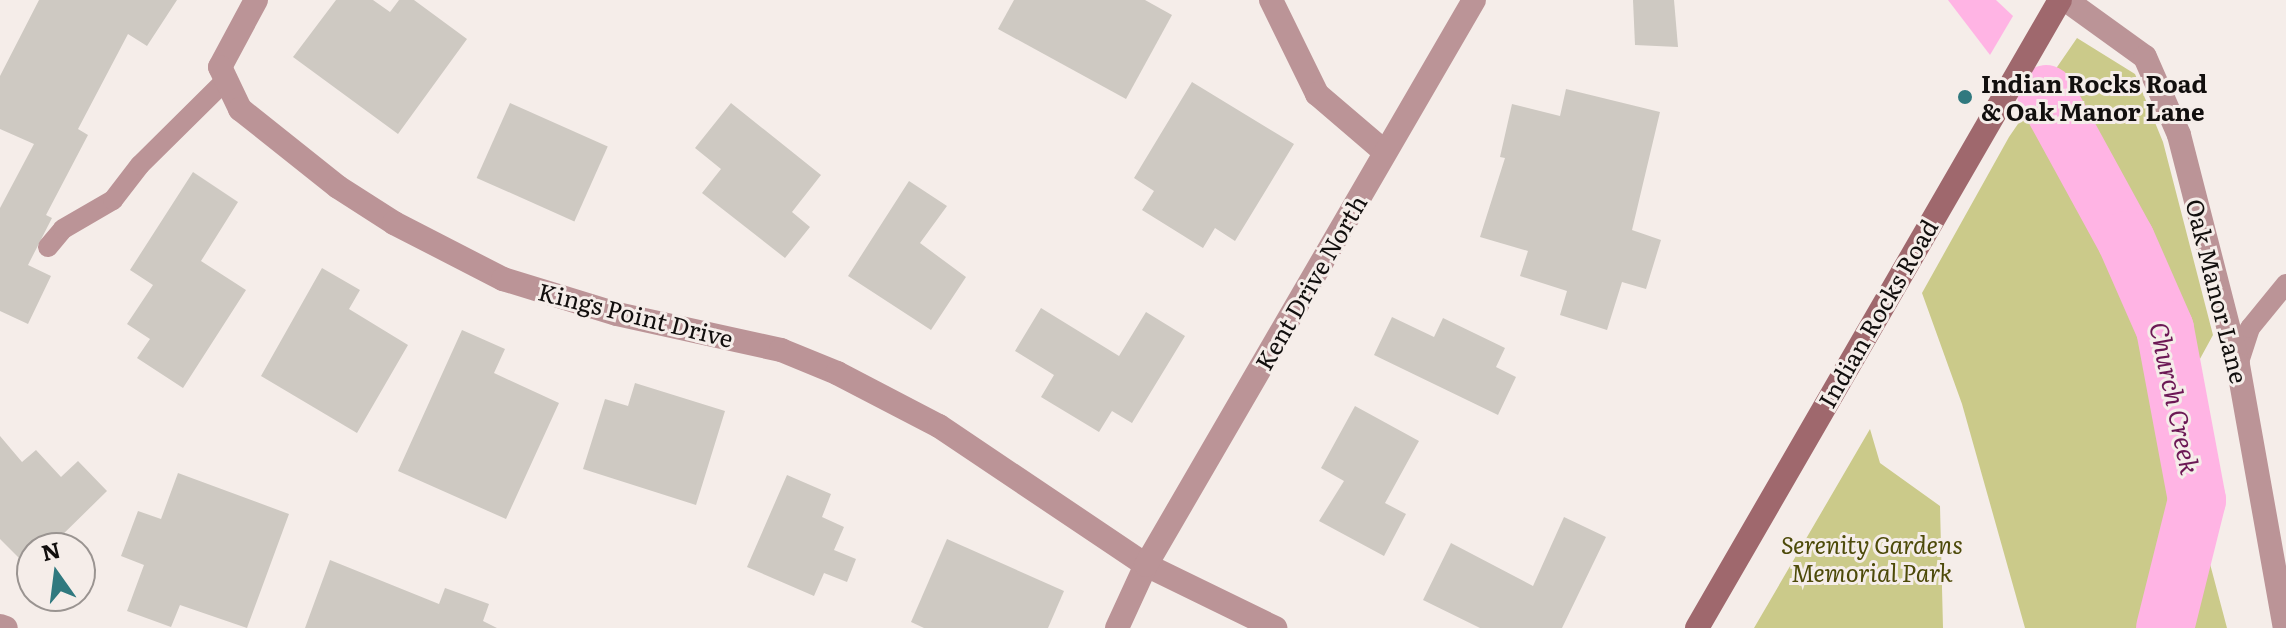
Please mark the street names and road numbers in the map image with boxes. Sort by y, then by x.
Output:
street label: Kent Drive North [1248,190,1372,374]
street label: Oak Manor Lane [2181,196,2255,386]
street label: Indian Rocks Road [1811,214,1943,412]
street label: Kings Point Drive [536,276,736,352]

